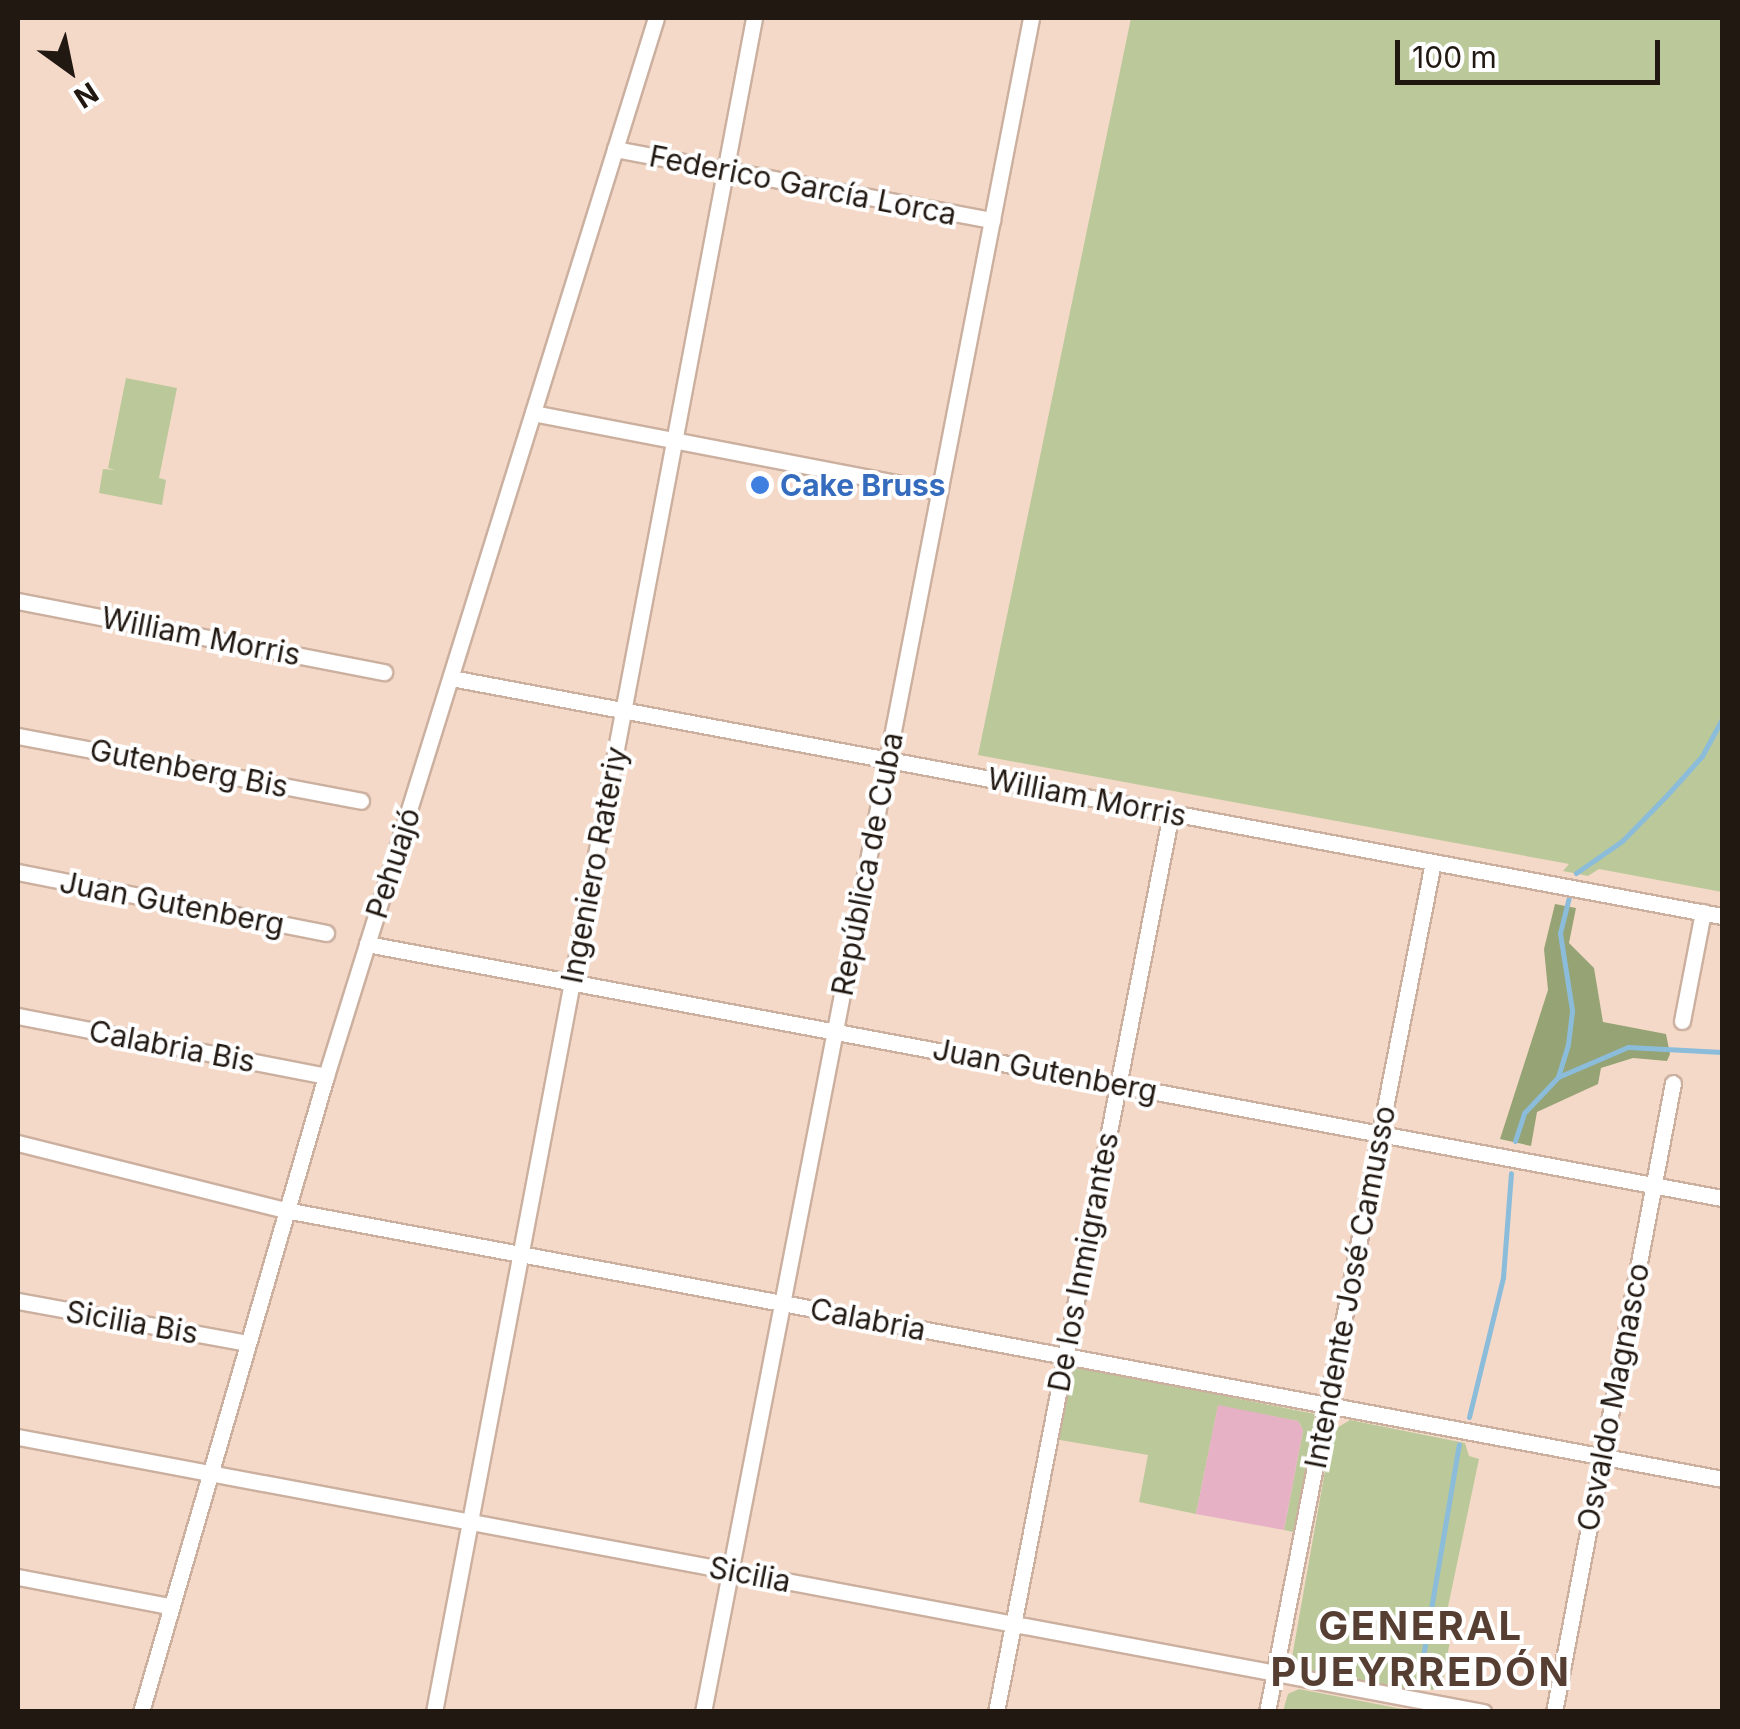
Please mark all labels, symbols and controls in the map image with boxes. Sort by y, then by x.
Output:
north arrow [20,20,120,120]
scale bar [1400,20,1665,82]
text: 100 m [1412,39,1497,75]
text: N [68,75,105,115]
street label: Federico García Lorca [646,138,960,232]
place label: Cake Bruss [780,467,946,503]
marker: Cake Bruss [749,474,771,496]
street label: William Morris [98,599,304,673]
street label: República de Cuba [824,729,910,999]
street label: Gutenberg Bis [87,731,291,805]
street label: Ingeniero Rateriy [553,744,635,986]
street label: William Morris [984,760,1190,834]
street label: Pehuajó [358,803,428,923]
street label: Juan Gutenberg [57,864,287,942]
street label: Calabria Bis [86,1012,258,1080]
street label: Juan Gutenberg [930,1031,1160,1109]
street label: Intendente José Camusso [1297,1103,1403,1471]
street label: De los Inmigrantes [1040,1129,1126,1395]
street label: Osvaldo Magnasco [1569,1260,1657,1534]
street label: Calabria [807,1290,929,1348]
street label: Sicilia Bis [63,1293,201,1351]
street label: Sicilia [706,1548,794,1600]
district label: GENERAL PUEYRREDÓN [1271,1602,1571,1696]

